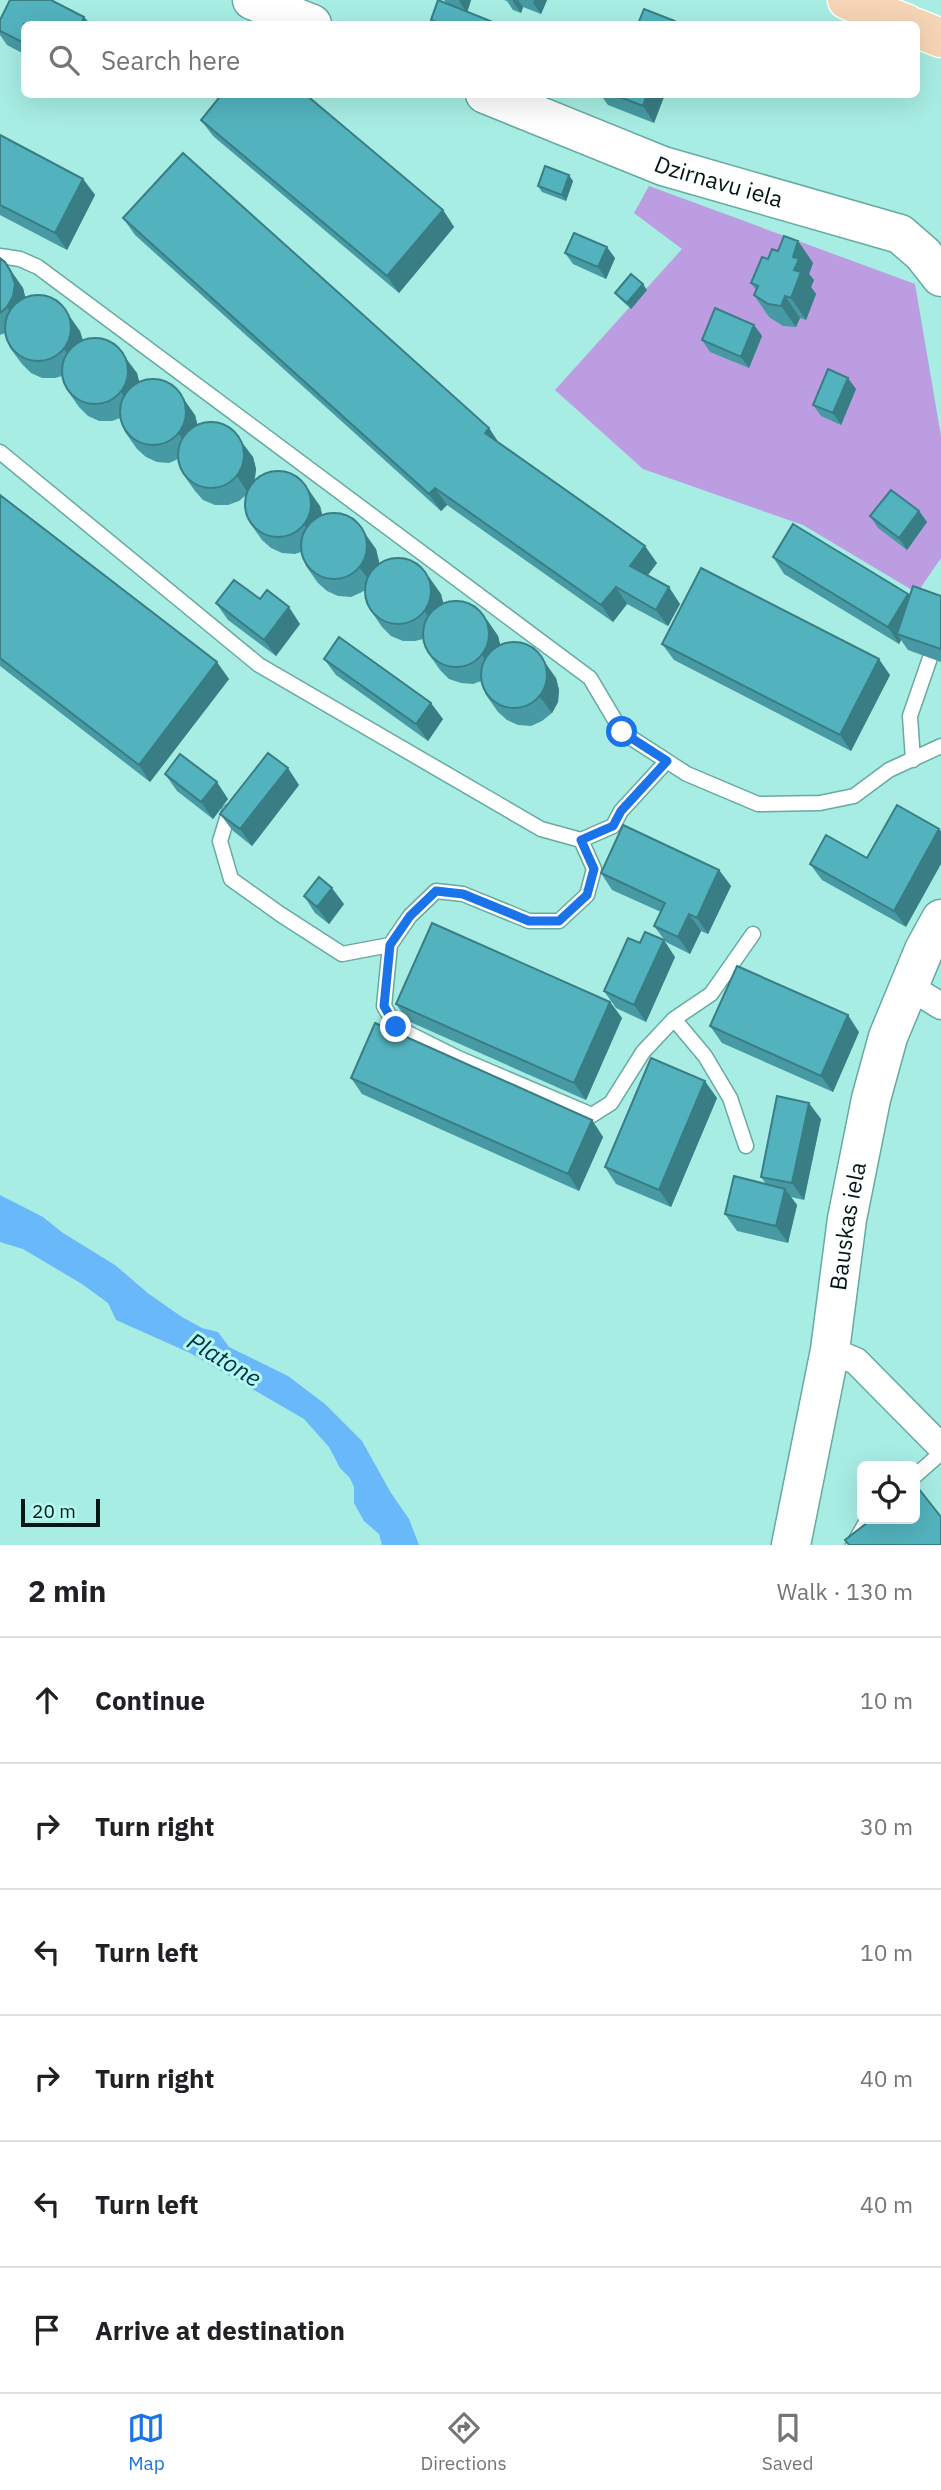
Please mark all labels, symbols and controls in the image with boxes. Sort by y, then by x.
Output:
search box [21,21,920,98]
icon: search [45,41,83,79]
text: Search here [101,43,240,77]
street label: Dzirnavu iela [650,148,787,214]
route start [606,716,637,747]
route end [380,1011,411,1042]
street label: Bauskas iela [822,1159,872,1292]
water label: Platone [182,1325,267,1394]
map controls [857,1461,920,1524]
button: locate [857,1461,920,1524]
scale bar [21,1496,100,1528]
text: 20 m [32,1499,76,1523]
text: 2 min [28,1571,106,1610]
text: Walk · 130 m [777,1576,913,1606]
icon: ahead [28,1681,66,1719]
text: Continue [95,1683,205,1717]
text: 10 m [860,1685,913,1715]
icon: right [28,1807,66,1845]
text: Turn right [95,1809,214,1843]
text: 30 m [860,1811,913,1841]
icon: left [28,1933,66,1971]
text: Turn left [95,1935,198,1969]
text: 10 m [860,1937,913,1967]
icon: right [28,2059,66,2097]
text: Turn right [95,2061,214,2095]
text: 40 m [860,2063,913,2093]
icon: left [28,2185,66,2223]
text: Turn left [95,2187,198,2221]
text: 40 m [860,2189,913,2219]
icon: arrive [28,2311,66,2349]
text: Arrive at destination [95,2313,345,2347]
tab: Map [127,2409,165,2475]
tab: Directions [420,2409,507,2475]
tab: Saved [762,2409,814,2475]

